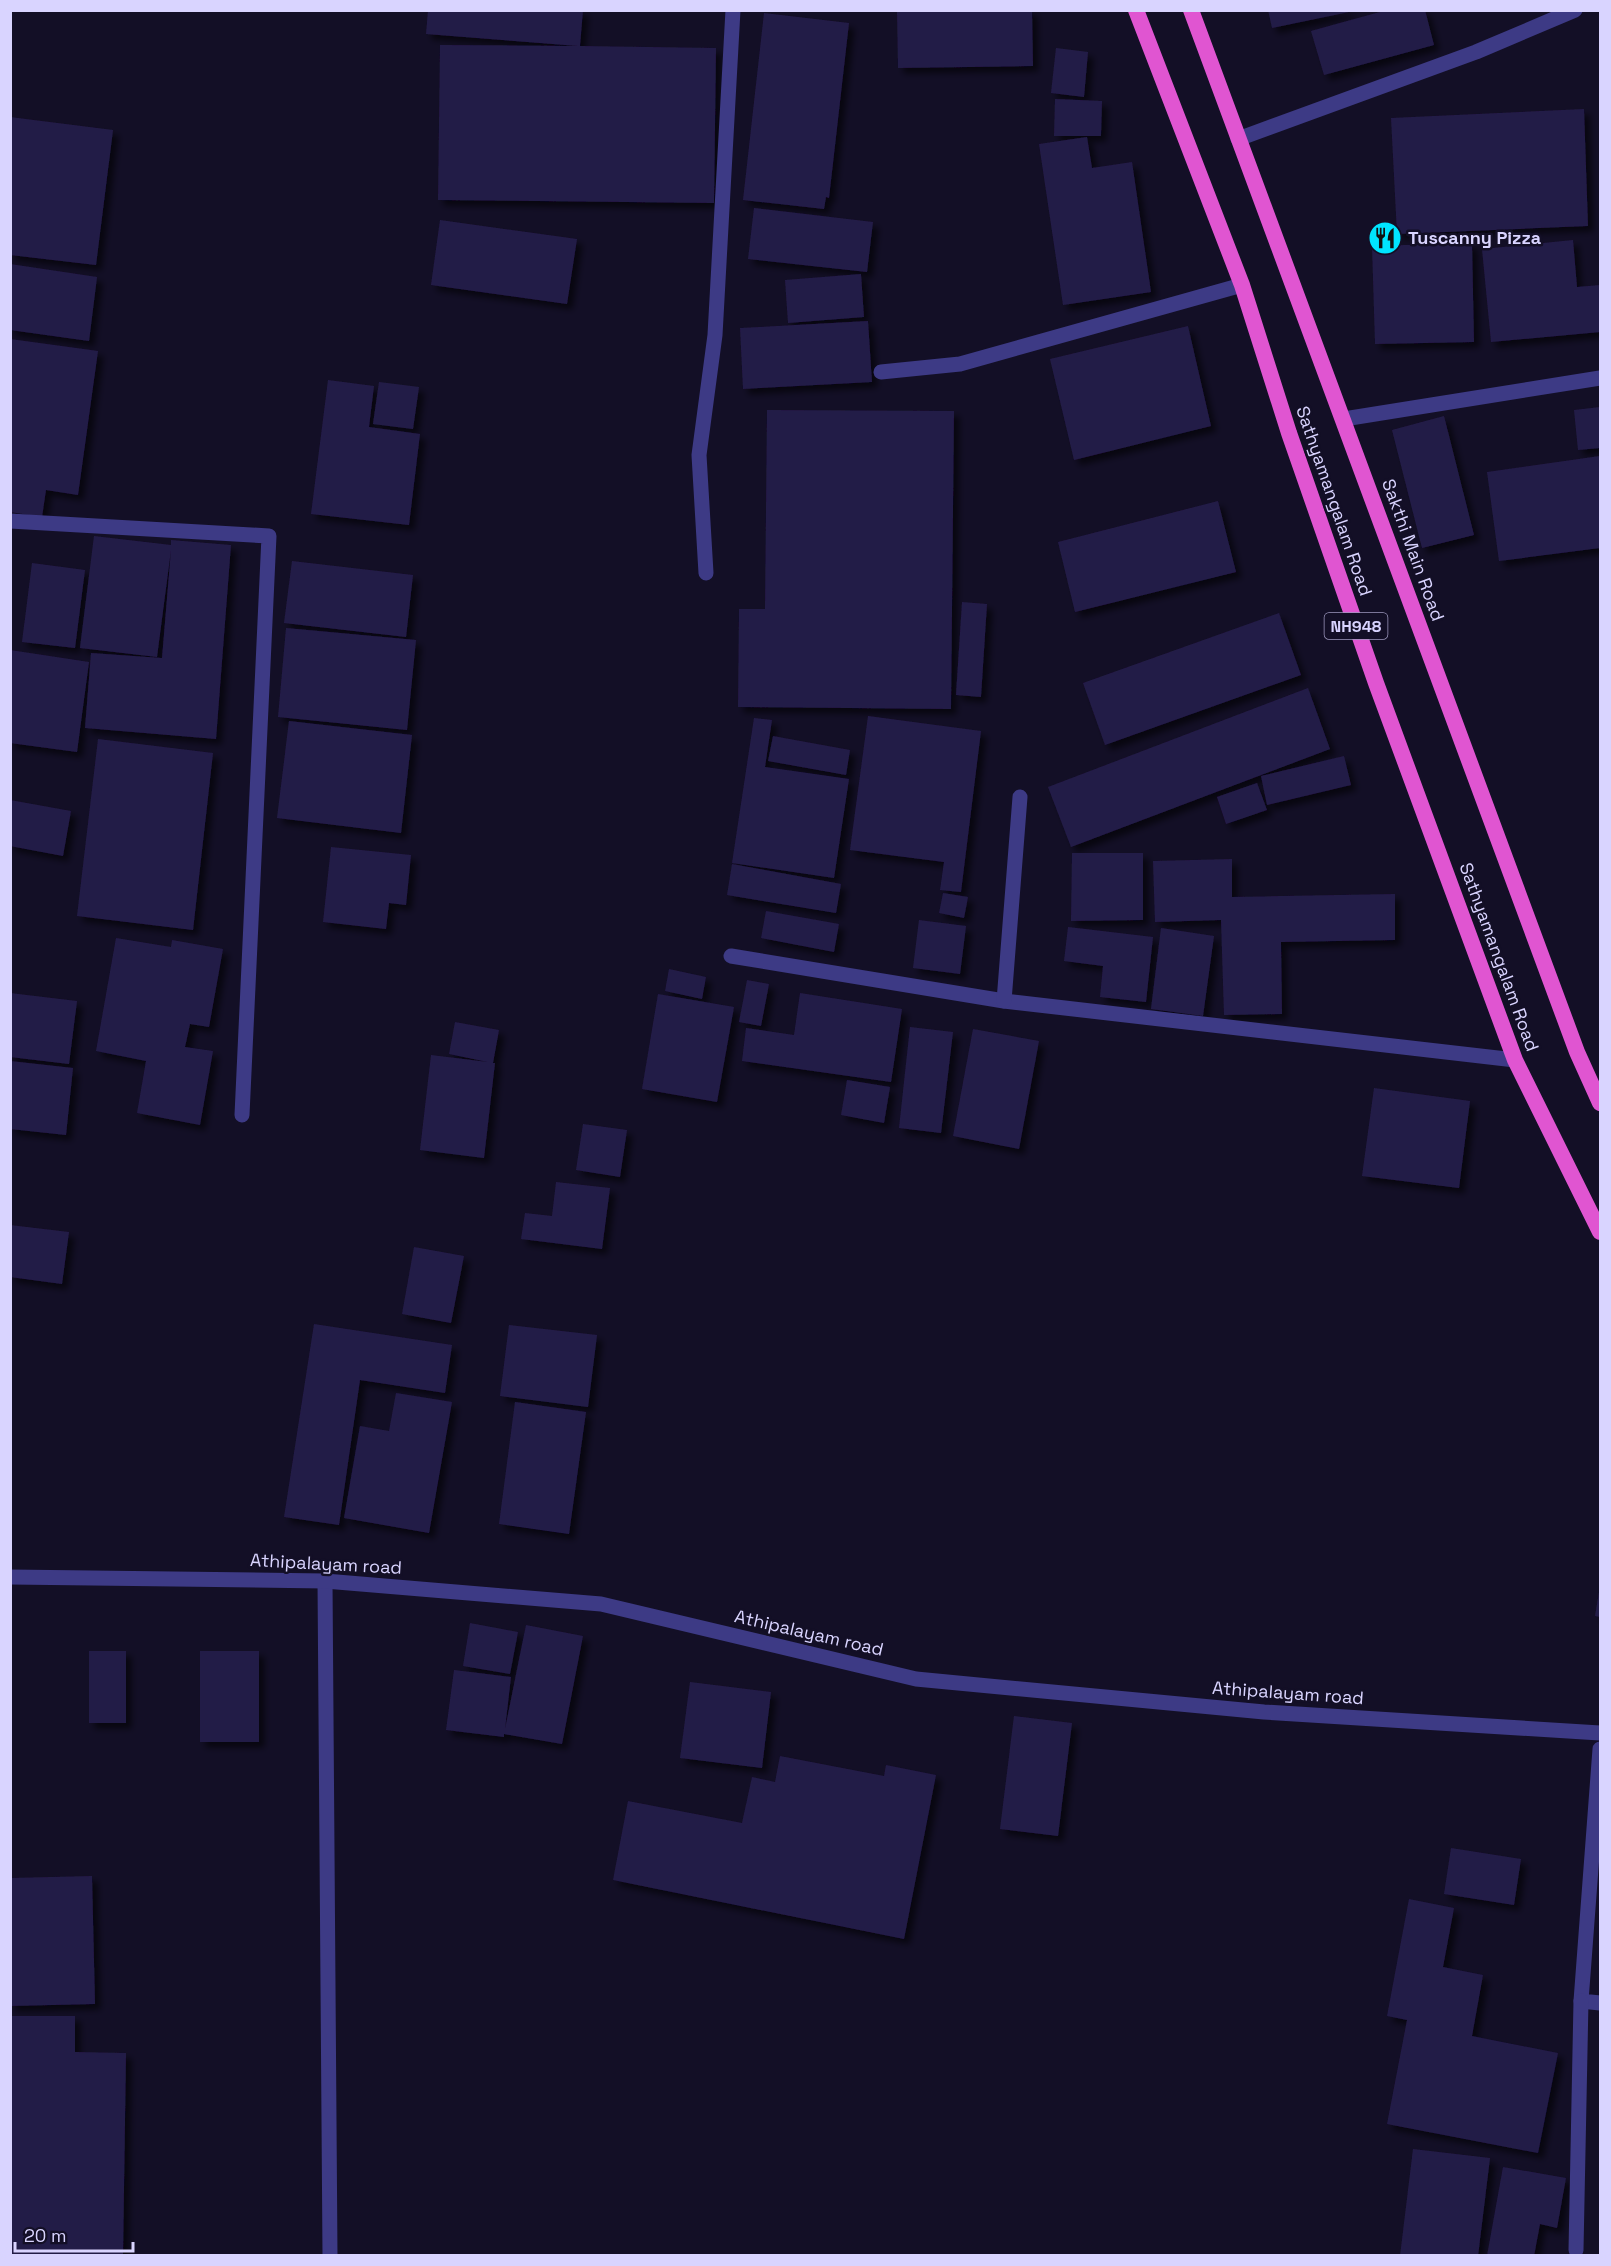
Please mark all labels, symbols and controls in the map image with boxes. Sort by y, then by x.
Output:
restaurant icon: Tuscanny Pizza [1367,220,1403,256]
place label: Tuscanny Pizza [1408,226,1542,249]
street label: Sathyamangalam Road [1291,403,1378,599]
street label: Sakthi Main Road [1377,476,1450,624]
road number: NH948 [1324,613,1388,639]
street label: Sathyamangalam Road [1455,859,1544,1054]
street label: Athipalayam road [250,1548,403,1579]
street label: Athipalayam road [732,1604,886,1661]
street label: Athipalayam road [1211,1676,1365,1709]
scale bar [15,2215,134,2253]
text: 20 m [24,2224,67,2247]

